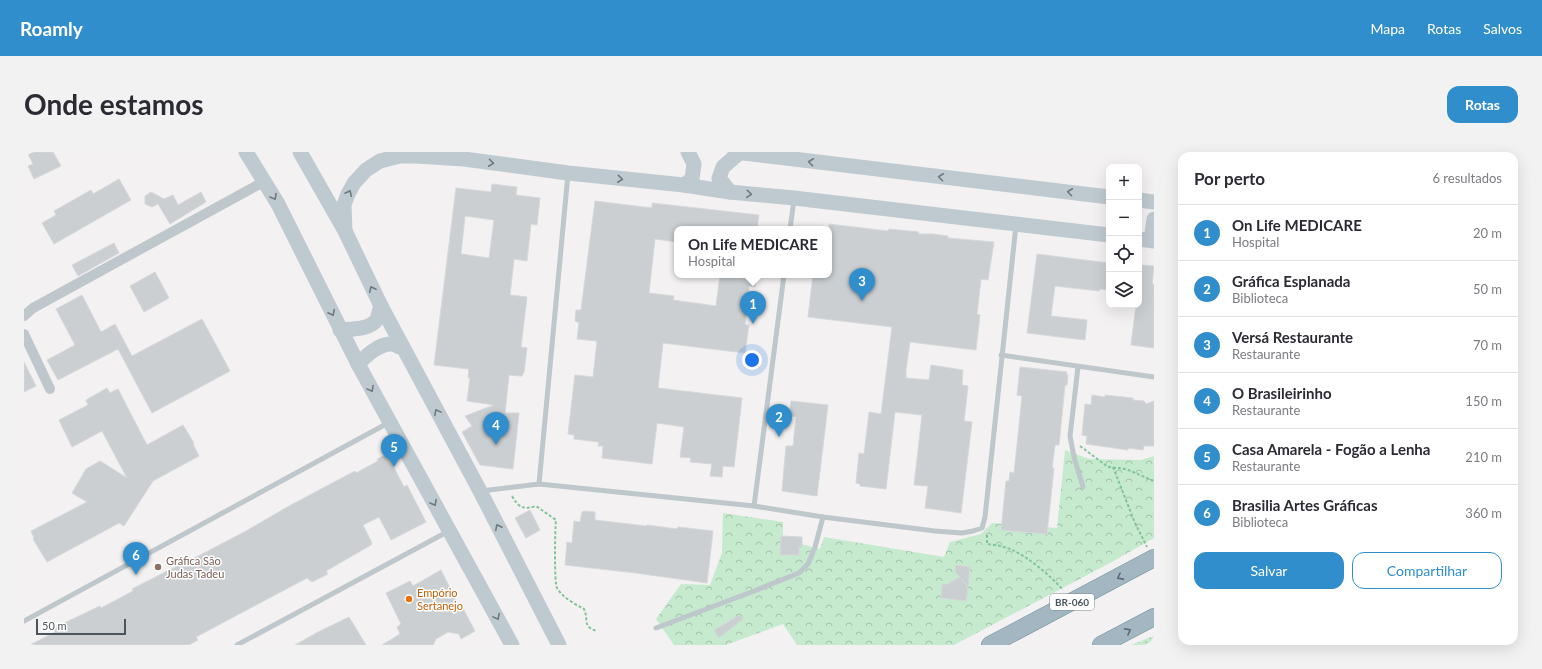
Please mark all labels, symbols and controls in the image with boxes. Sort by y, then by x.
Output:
text: Roamly [20,17,83,40]
text: Mapa [1370,20,1405,37]
text: Rotas [1427,20,1461,37]
text: Salvos [1483,20,1522,37]
button: Rotas [1447,86,1518,123]
text: Onde estamos [24,87,204,121]
one-way arrow [808,157,814,166]
one-way arrow [488,158,494,167]
map controls [1106,164,1142,308]
button: + [1106,164,1142,200]
text: Por perto [1194,168,1265,189]
text: 6 resultados [1432,170,1502,186]
one-way arrow [938,173,944,182]
one-way arrow [617,174,623,183]
one-way arrow [1067,188,1073,197]
one-way arrow [746,189,752,198]
one-way arrow [344,190,352,197]
one-way arrow [269,193,276,200]
button: − [1106,200,1142,236]
text: On Life MEDICARE [1232,216,1362,234]
text: 1 [1203,225,1211,241]
text: 20 m [1473,225,1502,241]
popup [674,226,832,278]
text: Hospital [1232,234,1279,250]
text: On Life MEDICARE [688,235,818,253]
button: locate [1106,236,1142,272]
text: Hospital [688,253,735,269]
pin: 3 [849,268,875,301]
button: layers [1106,272,1142,308]
text: Gráfica Esplanada [1232,272,1350,290]
text: 2 [1203,281,1211,297]
text: 50 m [1473,281,1502,297]
one-way arrow [369,285,377,293]
text: Biblioteca [1232,290,1288,306]
pin: 1 [740,291,766,324]
one-way arrow [327,309,335,316]
text: Versá Restaurante [1232,328,1353,346]
text: 3 [1203,337,1211,353]
text: 70 m [1473,337,1502,353]
text: Restaurante [1232,346,1300,362]
your location [742,350,762,370]
text: O Brasileirinho [1232,384,1332,402]
one-way arrow [367,385,374,393]
text: 4 [1203,393,1211,409]
text: 150 m [1465,393,1502,409]
text: Restaurante [1232,402,1300,418]
pin: 2 [766,404,792,437]
one-way arrow [435,409,442,417]
pin: 4 [483,412,509,445]
pin: 5 [381,434,407,467]
text: Casa Amarela - Fogão a Lenha [1232,440,1430,458]
text: 5 [1203,449,1211,465]
text: 210 m [1465,449,1502,465]
text: Restaurante [1232,458,1300,474]
text: Brasilia Artes Gráficas [1232,496,1378,514]
one-way arrow [430,499,437,506]
text: 6 [1203,505,1211,521]
text: 360 m [1465,505,1502,521]
text: Biblioteca [1232,514,1288,530]
one-way arrow [495,524,503,531]
pin: 6 [123,542,149,575]
button: Salvar [1194,552,1344,589]
button: Compartilhar [1352,552,1502,589]
place label: Gráfica São Judas Tadeu [166,554,224,580]
marker: Gráfica São Judas Tadeu [153,562,163,572]
one-way arrow [1116,572,1124,579]
place label: Empório Sertanejo [417,586,463,612]
marker: Empório Sertanejo [404,594,414,604]
road number: BR-060 [1050,594,1094,610]
one-way arrow [492,613,499,620]
scale bar [36,617,126,636]
text: 50 m [42,619,67,632]
one-way arrow [1123,628,1131,636]

